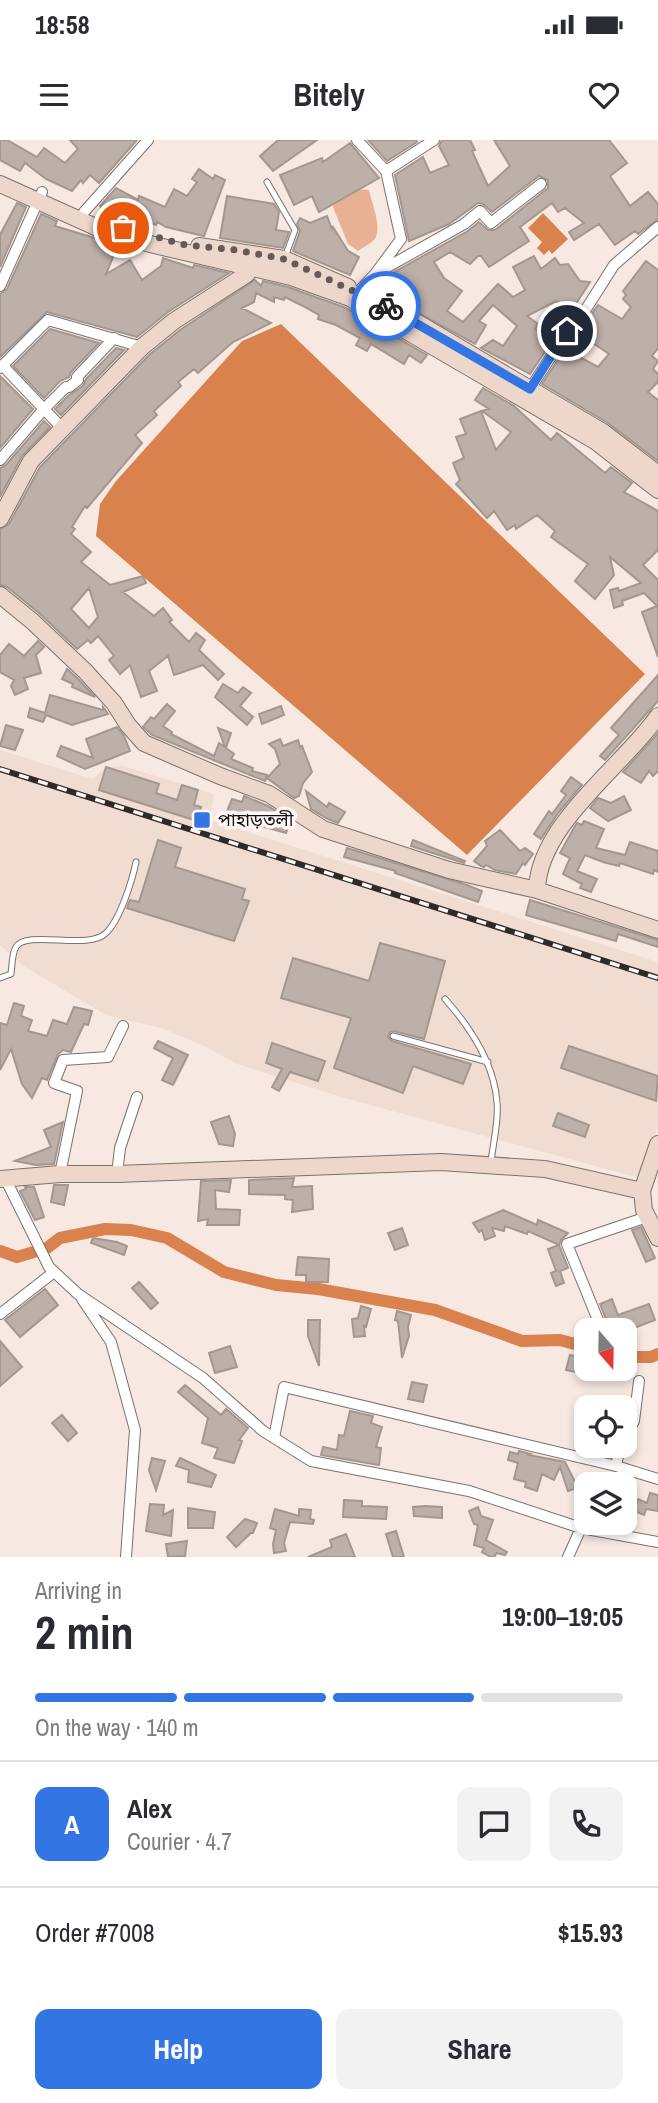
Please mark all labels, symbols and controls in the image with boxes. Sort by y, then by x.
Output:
text: 18:58 [35,7,90,42]
text: Bitely [293,73,365,116]
icon: menu [35,76,73,114]
icon: heart [585,76,623,114]
pin [93,198,153,258]
icon: bag [104,209,142,247]
courier [351,271,421,341]
icon: bike [367,287,405,325]
pin [537,301,597,361]
icon: home [548,312,586,350]
place label: পাহাড়তলী [218,807,294,832]
marker: পাহাড়তলী [192,810,212,830]
north arrow [574,1318,637,1381]
map controls [574,1318,637,1535]
button: locate [574,1395,637,1458]
button: layers [574,1472,637,1535]
text: Arriving in [35,1575,122,1606]
text: 19:00–19:05 [502,1599,623,1634]
text: 2 min [35,1601,134,1663]
text: On the way · 140 m [35,1712,199,1743]
button: chat [457,1787,531,1861]
button: phone [549,1787,623,1861]
text: Alex [127,1791,172,1826]
text: A [64,1807,80,1842]
text: Courier · 4.7 [127,1826,232,1857]
text: Order #7008 [35,1915,155,1950]
text: $15.93 [558,1915,623,1950]
button: Help [35,2009,322,2089]
button: Share [336,2009,623,2089]

